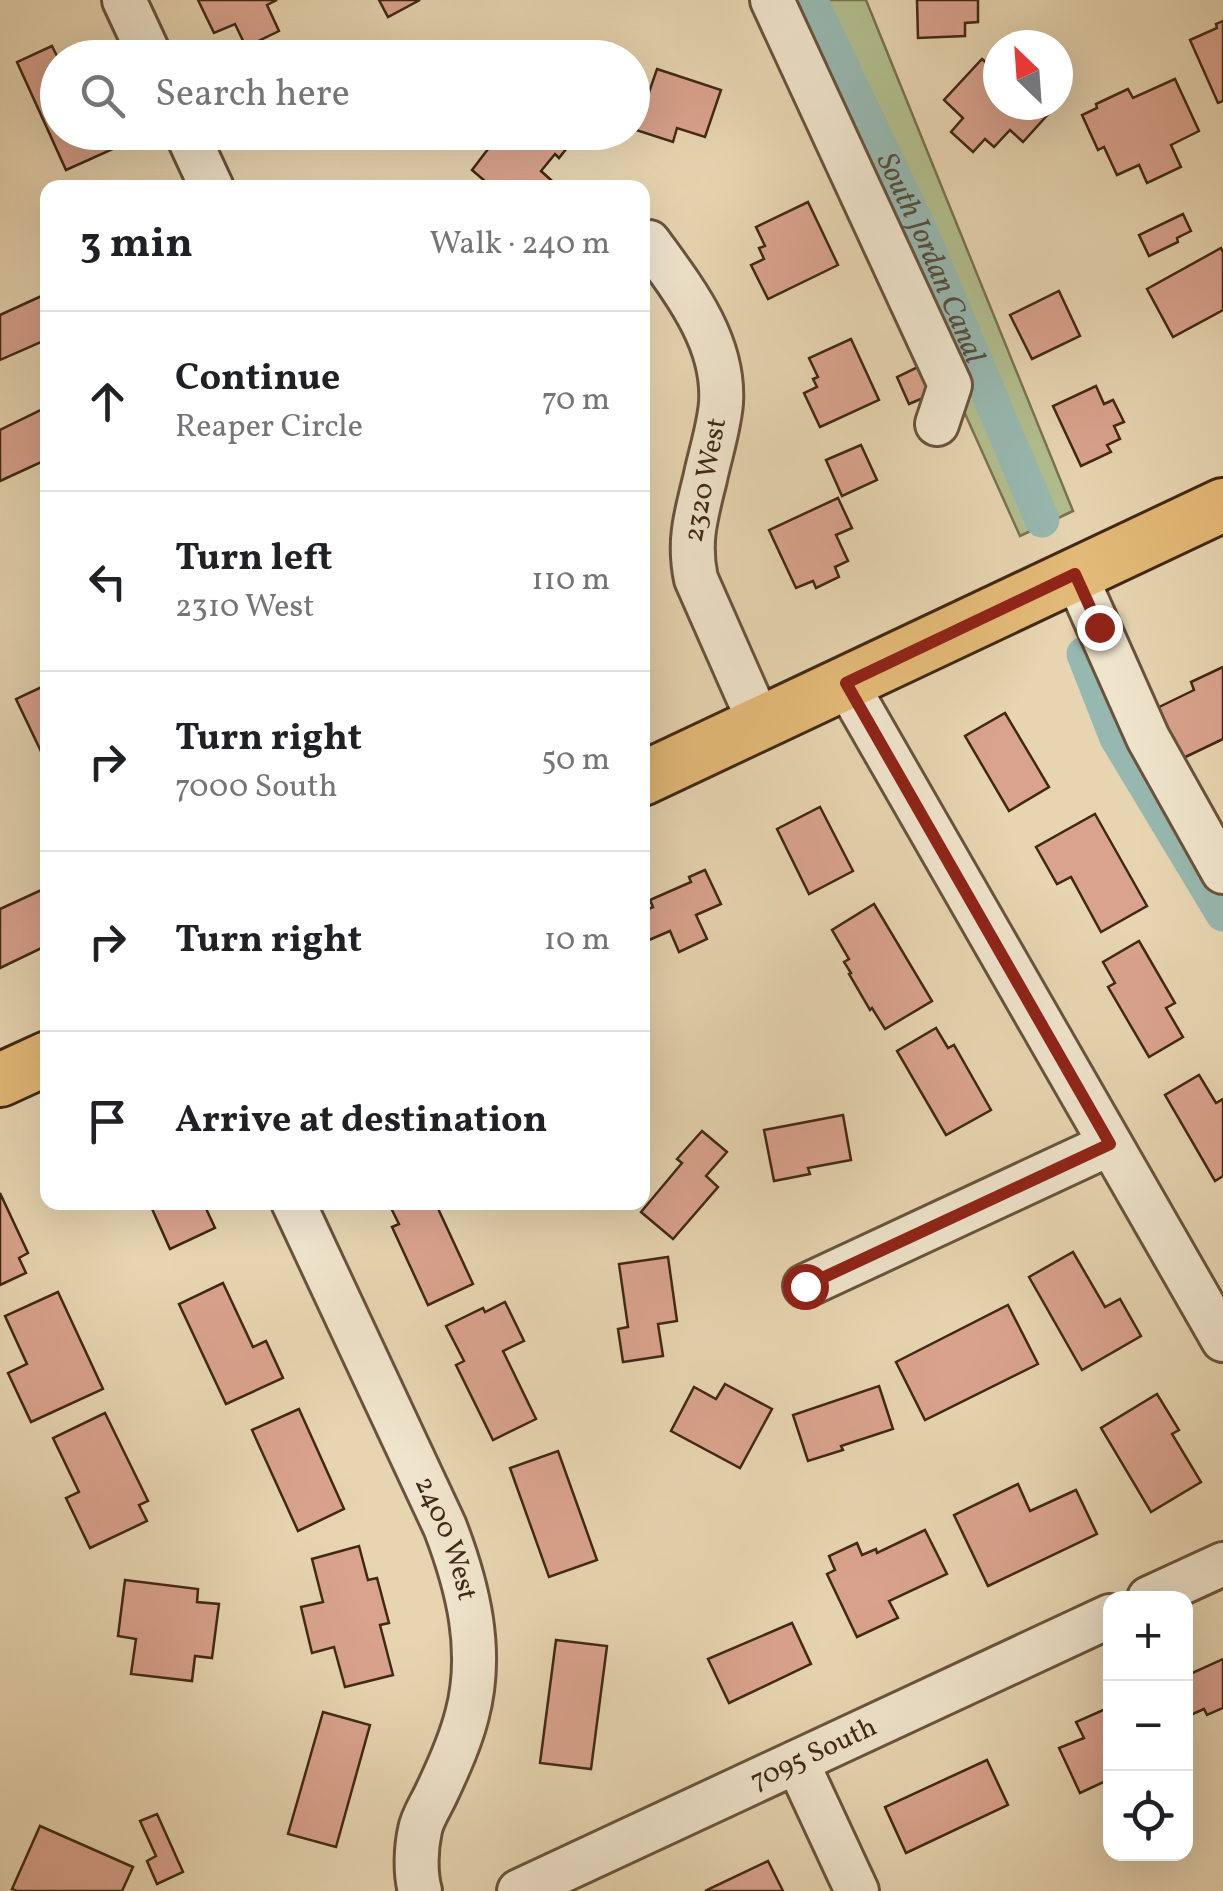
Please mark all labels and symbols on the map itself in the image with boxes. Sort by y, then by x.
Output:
north arrow [983,30,1073,120]
water label: South Jordan Canal [865,146,995,371]
street label: 2320 West [675,415,737,545]
route end [1077,605,1123,651]
route start [783,1264,829,1310]
street label: 2400 West [404,1470,486,1604]
street label: 7095 South [744,1708,883,1800]

